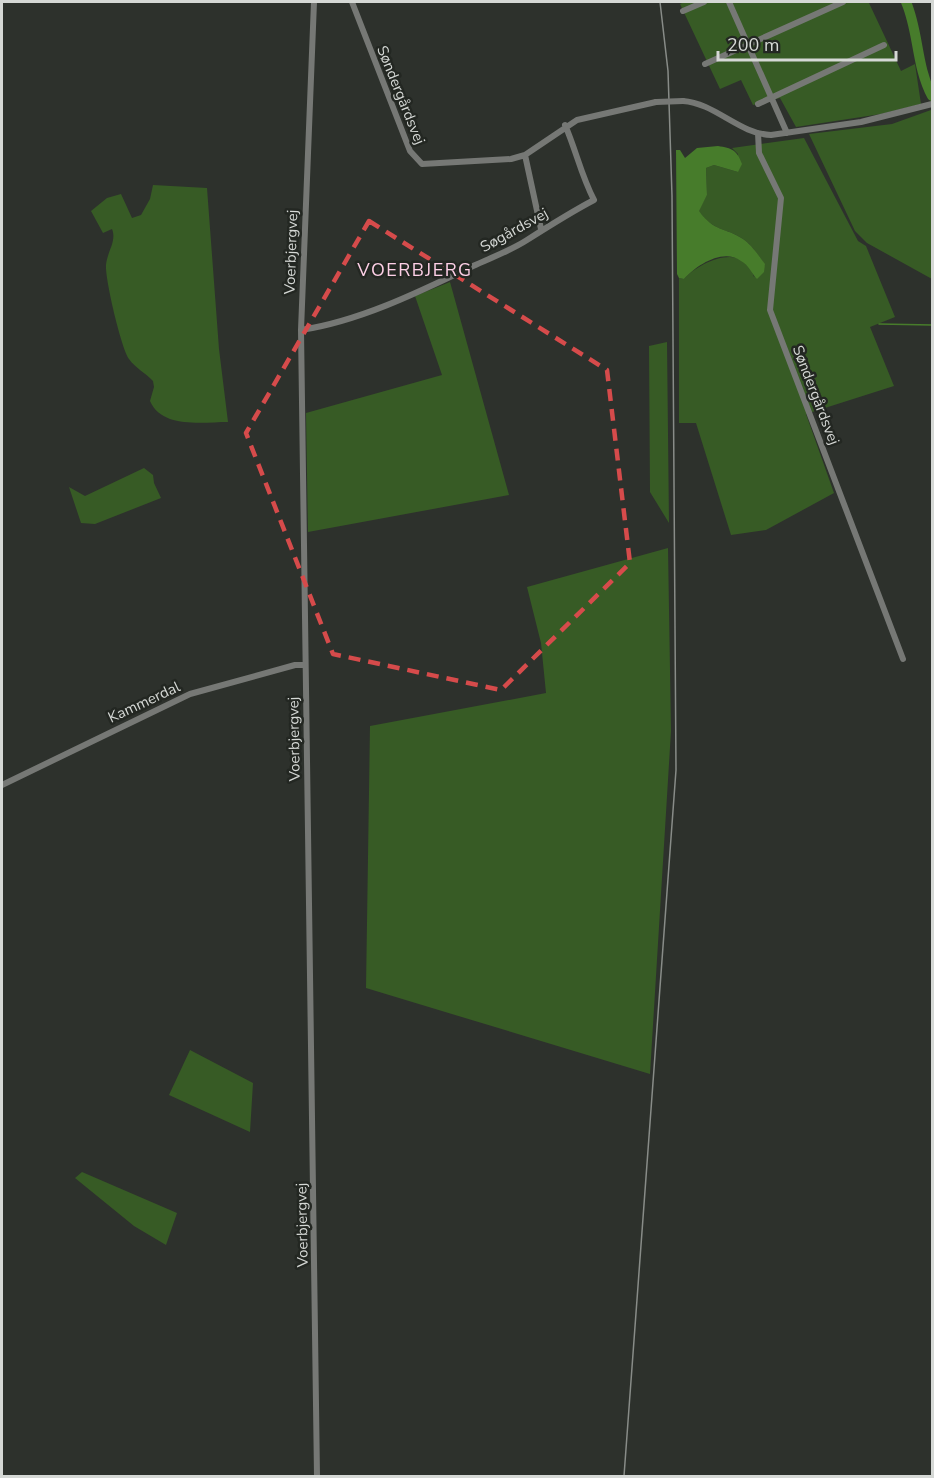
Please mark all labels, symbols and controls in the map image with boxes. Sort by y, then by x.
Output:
scale bar [718,24,896,62]
text: 200 m [727,33,779,57]
street label: Søndergårdsvej [372,43,430,147]
street label: Søgårdsvej [477,203,551,257]
street label: Voerbjergvej [279,209,302,296]
district label: VOERBJERG [356,258,473,282]
street label: Søndergårdsvej [788,342,844,448]
street label: Kammerdal [105,676,184,727]
street label: Voerbjergvej [283,697,305,782]
street label: Voerbjergvej [291,1183,313,1268]

